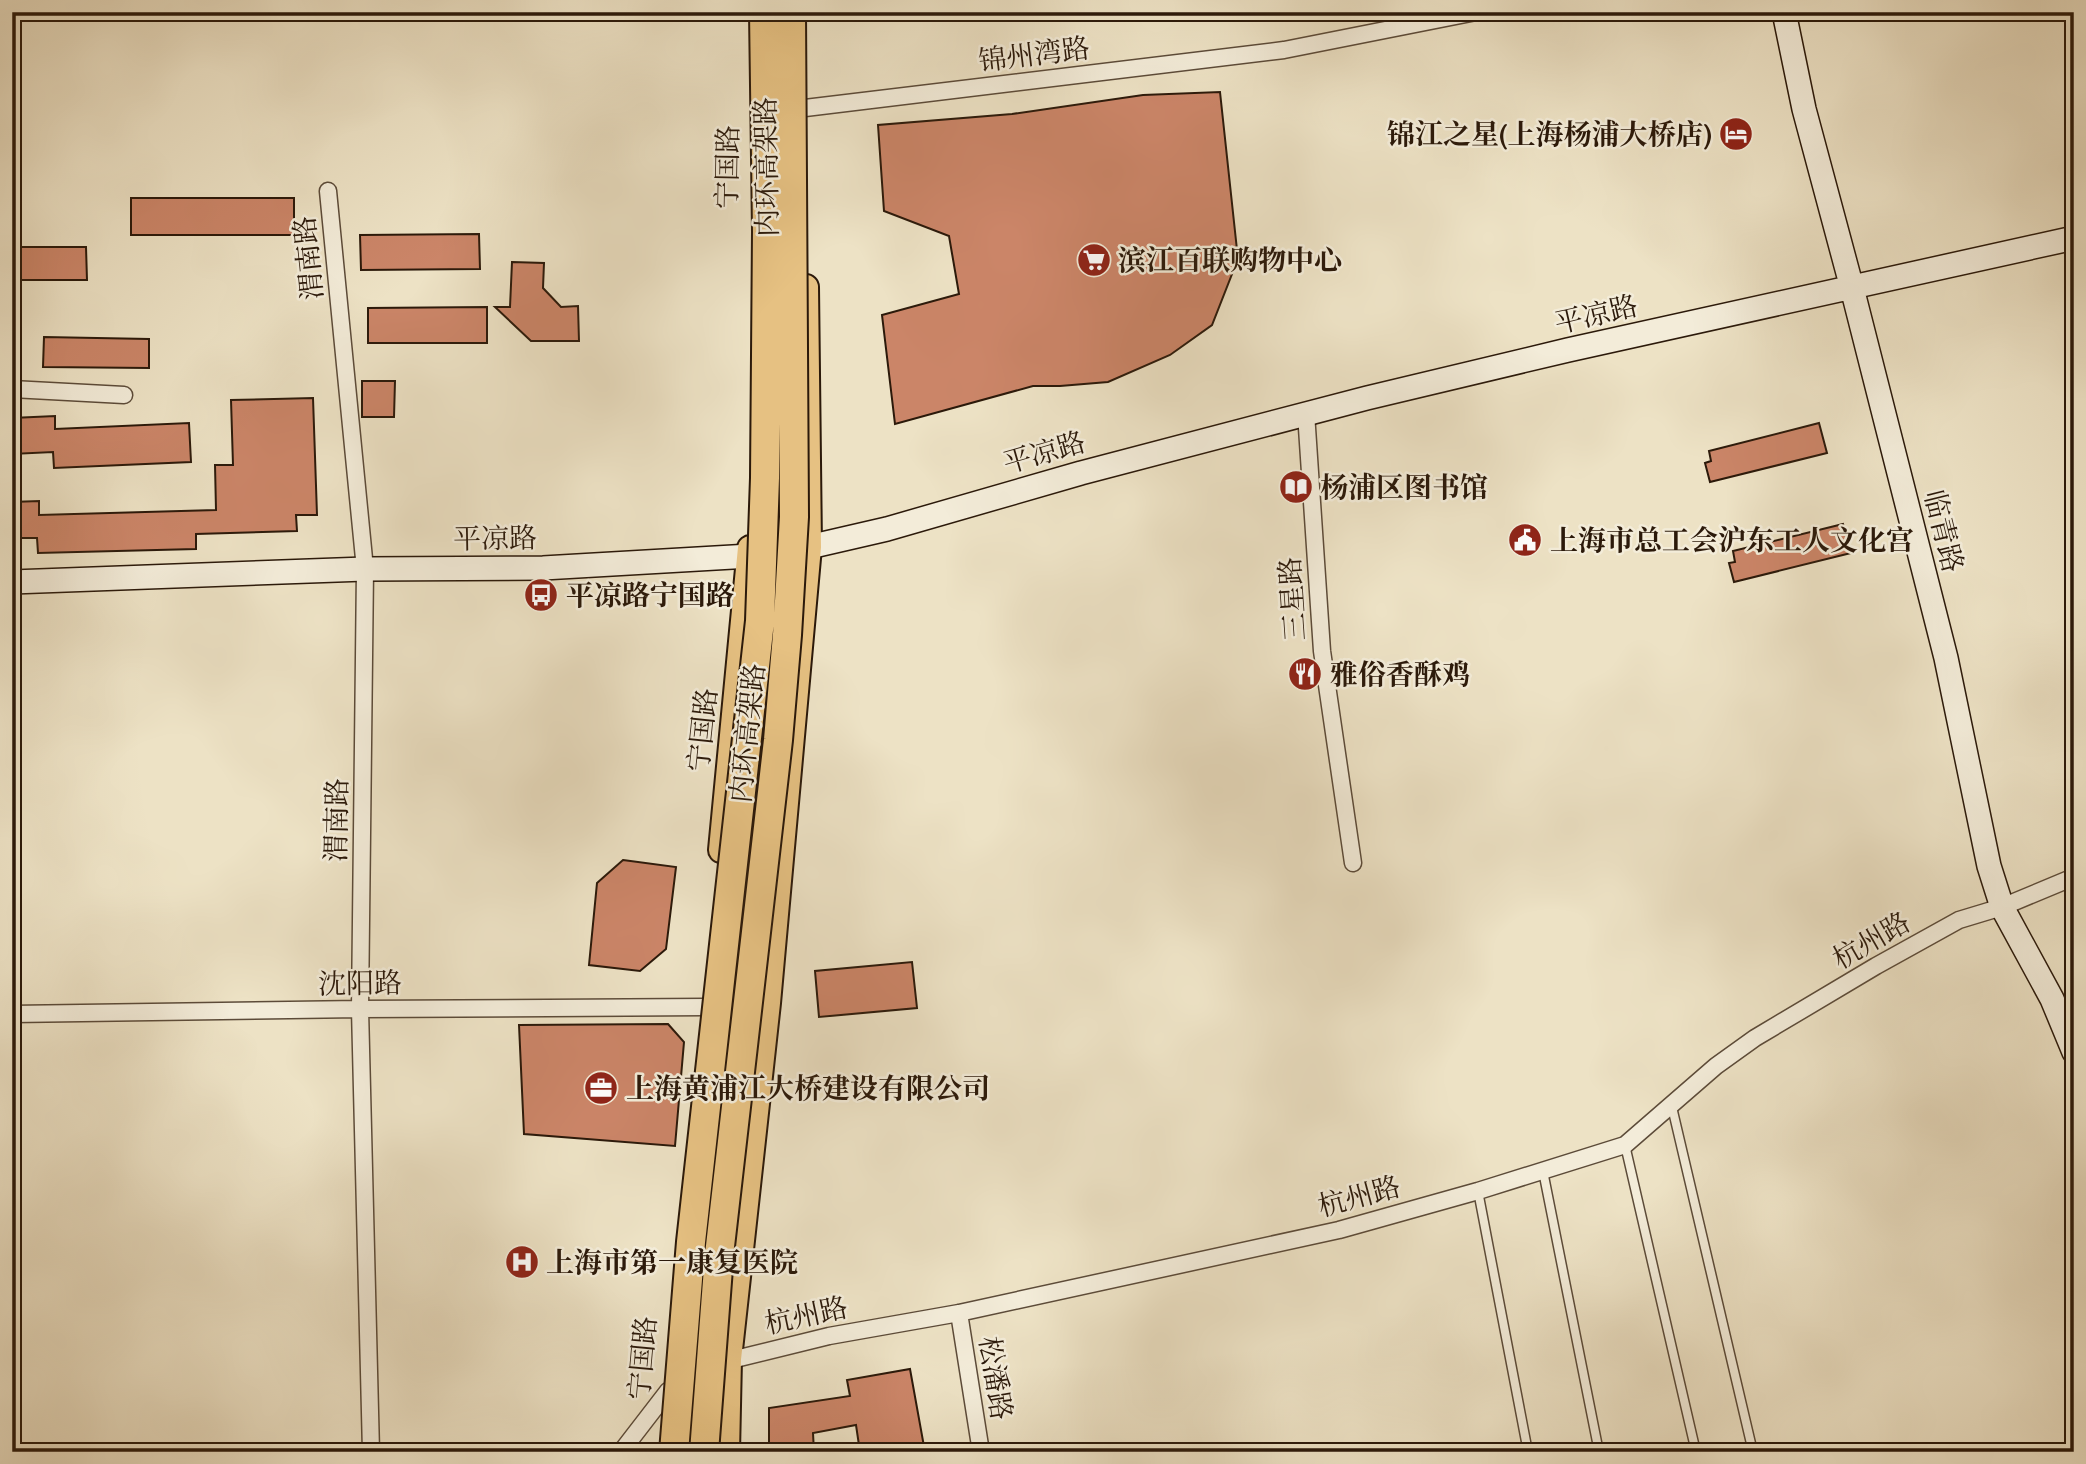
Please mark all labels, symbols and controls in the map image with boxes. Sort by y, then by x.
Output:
street label: 锦州湾路 [976,29,1092,79]
street label: 内环高架路 [747,97,785,237]
hotel icon: 锦江之星(上海杨浦大桥店) [1717,115,1755,153]
place label: 锦江之星(上海杨浦大桥店) [1387,116,1712,152]
street label: 宁国路 [708,125,746,209]
street label: 渭南路 [286,214,330,302]
supermarket icon: 滨江百联购物中心 [1075,241,1113,279]
place label: 滨江百联购物中心 [1118,242,1342,278]
street label: 平凉路 [1551,287,1641,341]
street label: 平凉路 [999,423,1089,481]
library icon: 杨浦区图书馆 [1277,468,1315,506]
place label: 杨浦区图书馆 [1320,469,1488,505]
street label: 临青路 [1916,486,1972,576]
street label: 平凉路 [453,519,537,557]
public building icon: 上海市总工会沪东工人文化宫 [1506,521,1544,559]
place label: 上海市总工会沪东工人文化宫 [1550,522,1914,558]
street label: 三星路 [1271,556,1313,642]
bus stop icon: 平凉路宁国路 [522,576,560,614]
place label: 平凉路宁国路 [566,577,734,613]
restaurant icon: 雅俗香酥鸡 [1286,655,1324,693]
place label: 雅俗香酥鸡 [1330,656,1470,692]
street label: 内环高架路 [722,661,772,805]
street label: 宁国路 [680,686,724,774]
street label: 渭南路 [317,778,355,862]
street label: 杭州路 [1826,903,1916,977]
street label: 沈阳路 [318,964,402,1002]
office icon: 上海黄浦江大桥建设有限公司 [582,1069,620,1107]
place label: 上海黄浦江大桥建设有限公司 [626,1070,990,1106]
street label: 杭州路 [1314,1168,1404,1224]
hospital icon: 上海市第一康复医院 [503,1243,541,1281]
place label: 上海市第一康复医院 [546,1244,798,1280]
street label: 杭州路 [761,1289,851,1341]
street label: 宁国路 [620,1315,664,1401]
street label: 松潘路 [972,1334,1020,1422]

